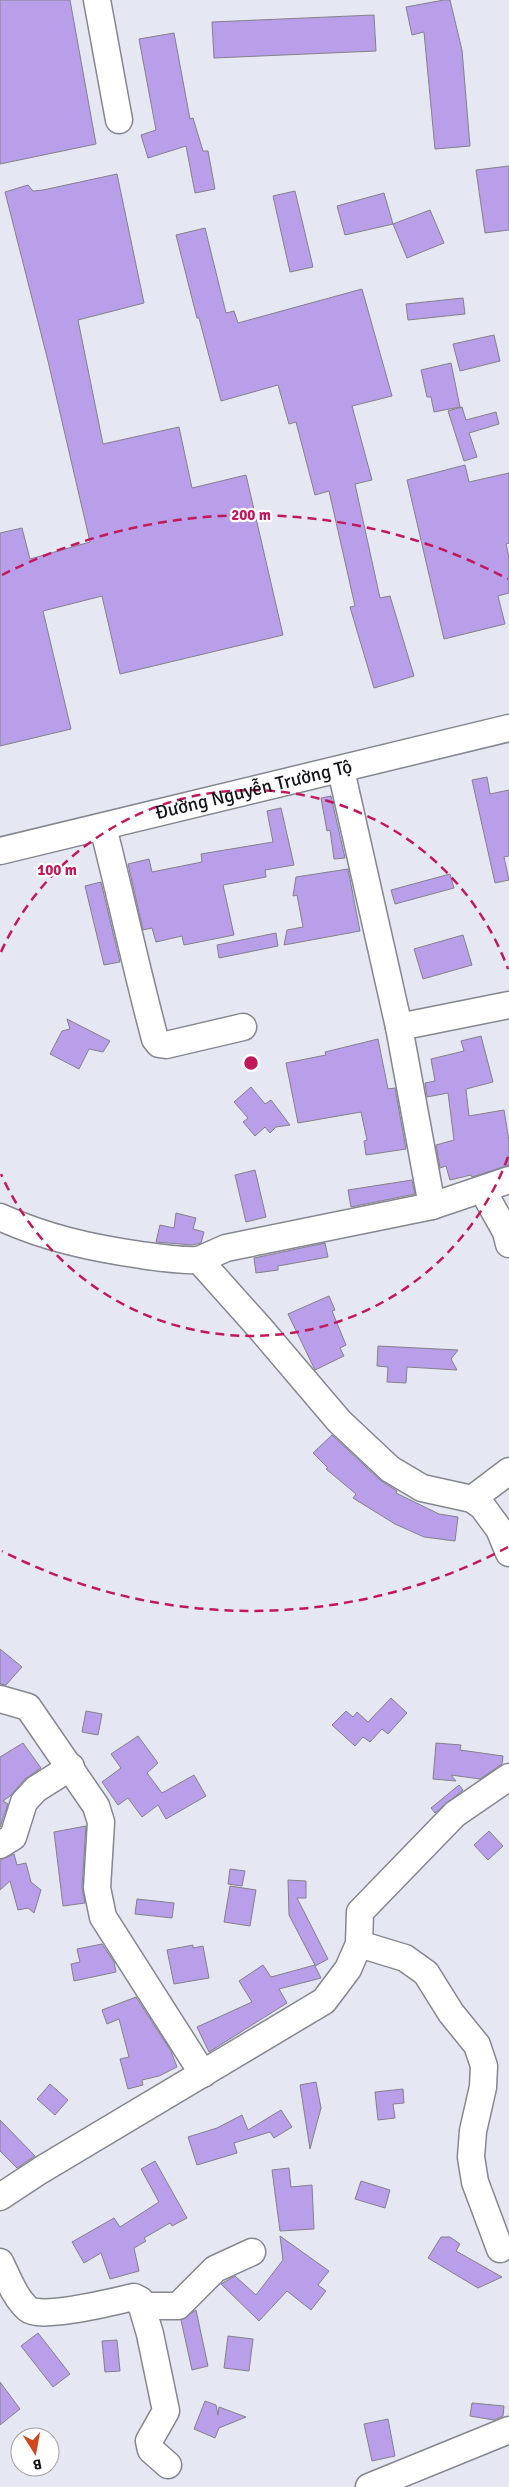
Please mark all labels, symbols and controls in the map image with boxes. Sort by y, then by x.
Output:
text: 200 m [231,506,271,524]
street label: Đường Nguyễn Trường Tộ [153,754,355,825]
text: 100 m [37,861,77,879]
centre of rings [242,1054,260,1072]
north arrow [10,2427,60,2477]
text: B [31,2455,43,2474]

